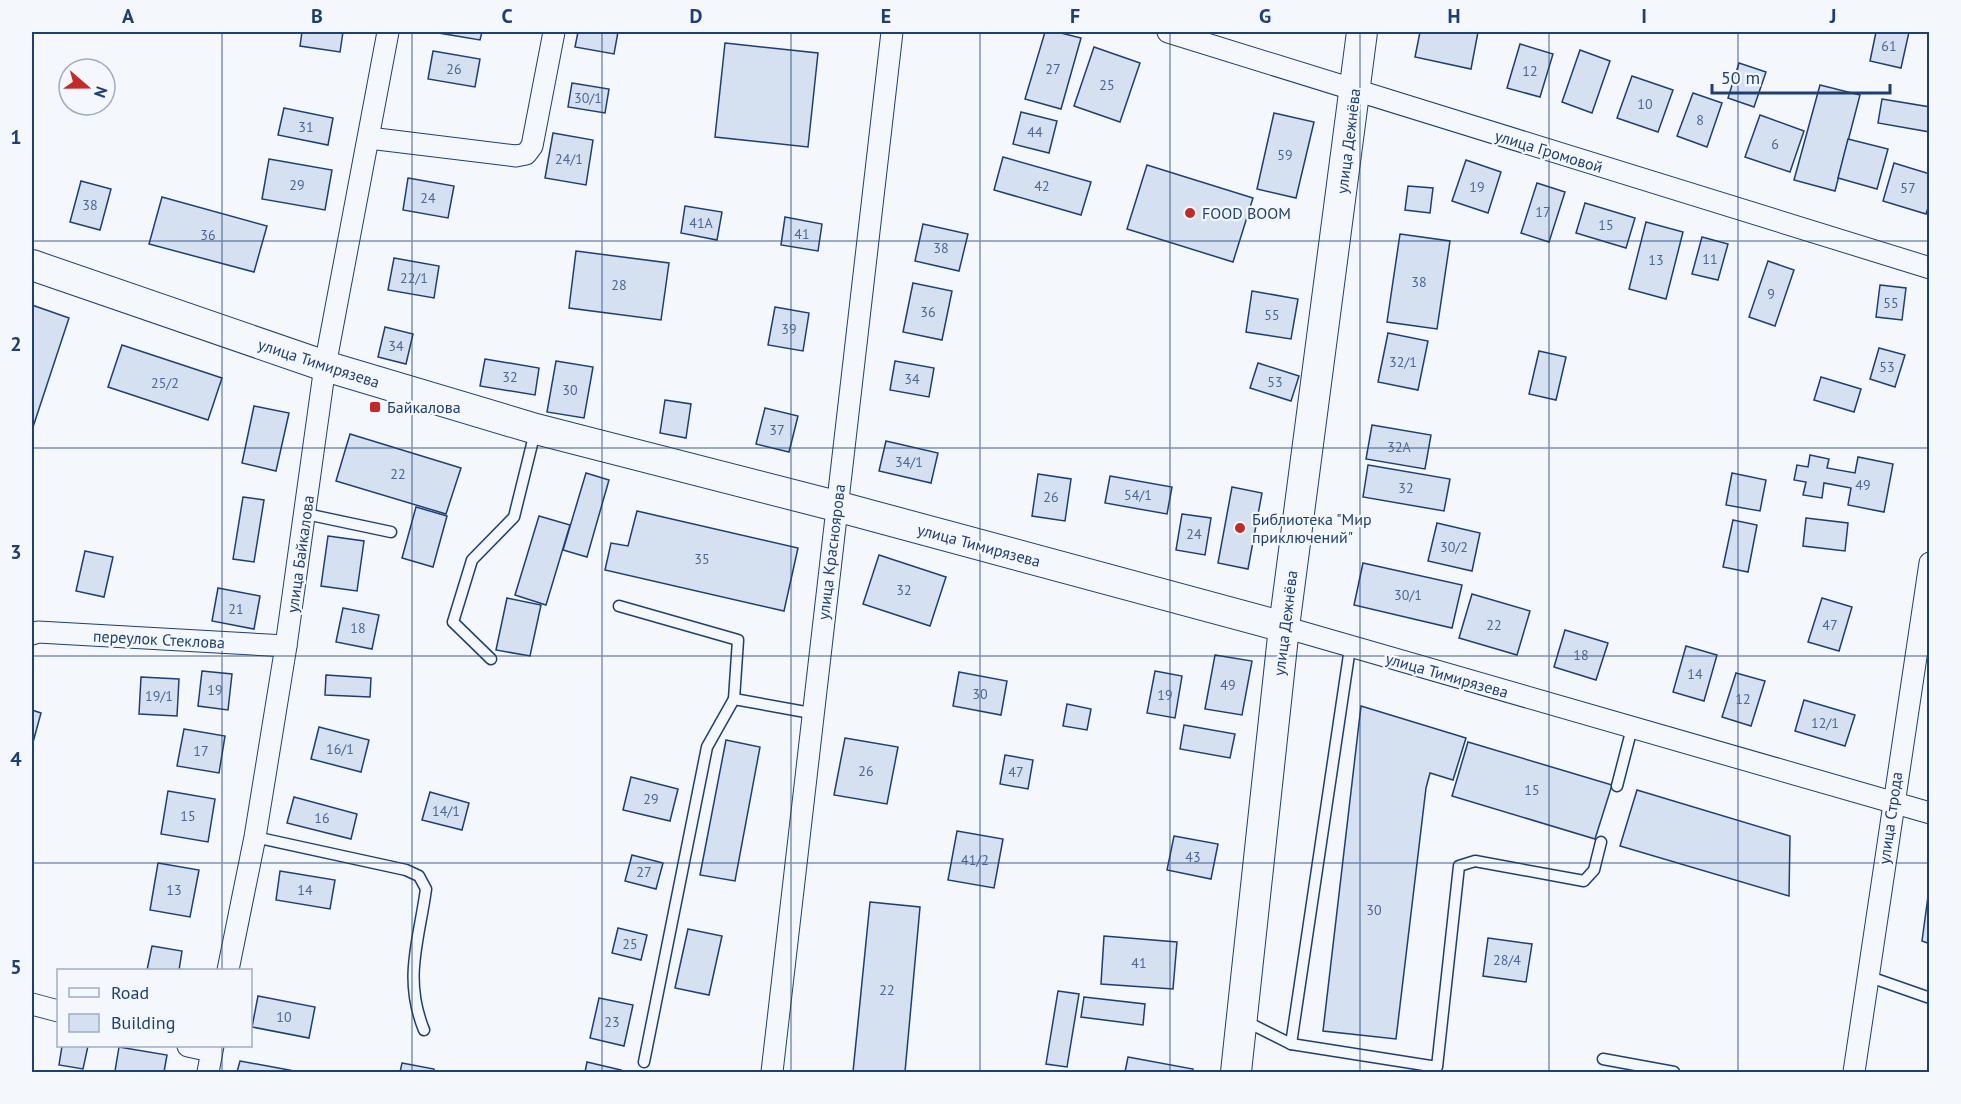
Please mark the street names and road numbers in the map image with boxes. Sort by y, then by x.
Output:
street label: улица Дежнёва [1332,87,1364,195]
street label: улица Громовой [1493,125,1605,177]
street label: улица Тимирязева [256,334,382,392]
street label: улица Красноярова [813,483,849,621]
street label: улица Байкалова [282,494,318,614]
street label: улица Тимирязева [915,519,1043,571]
street label: улица Дежнёва [1269,569,1301,677]
street label: переулок Стеклова [93,626,225,652]
street label: улица Тимирязева [1383,648,1511,702]
street label: улица Строда [1874,770,1906,866]

